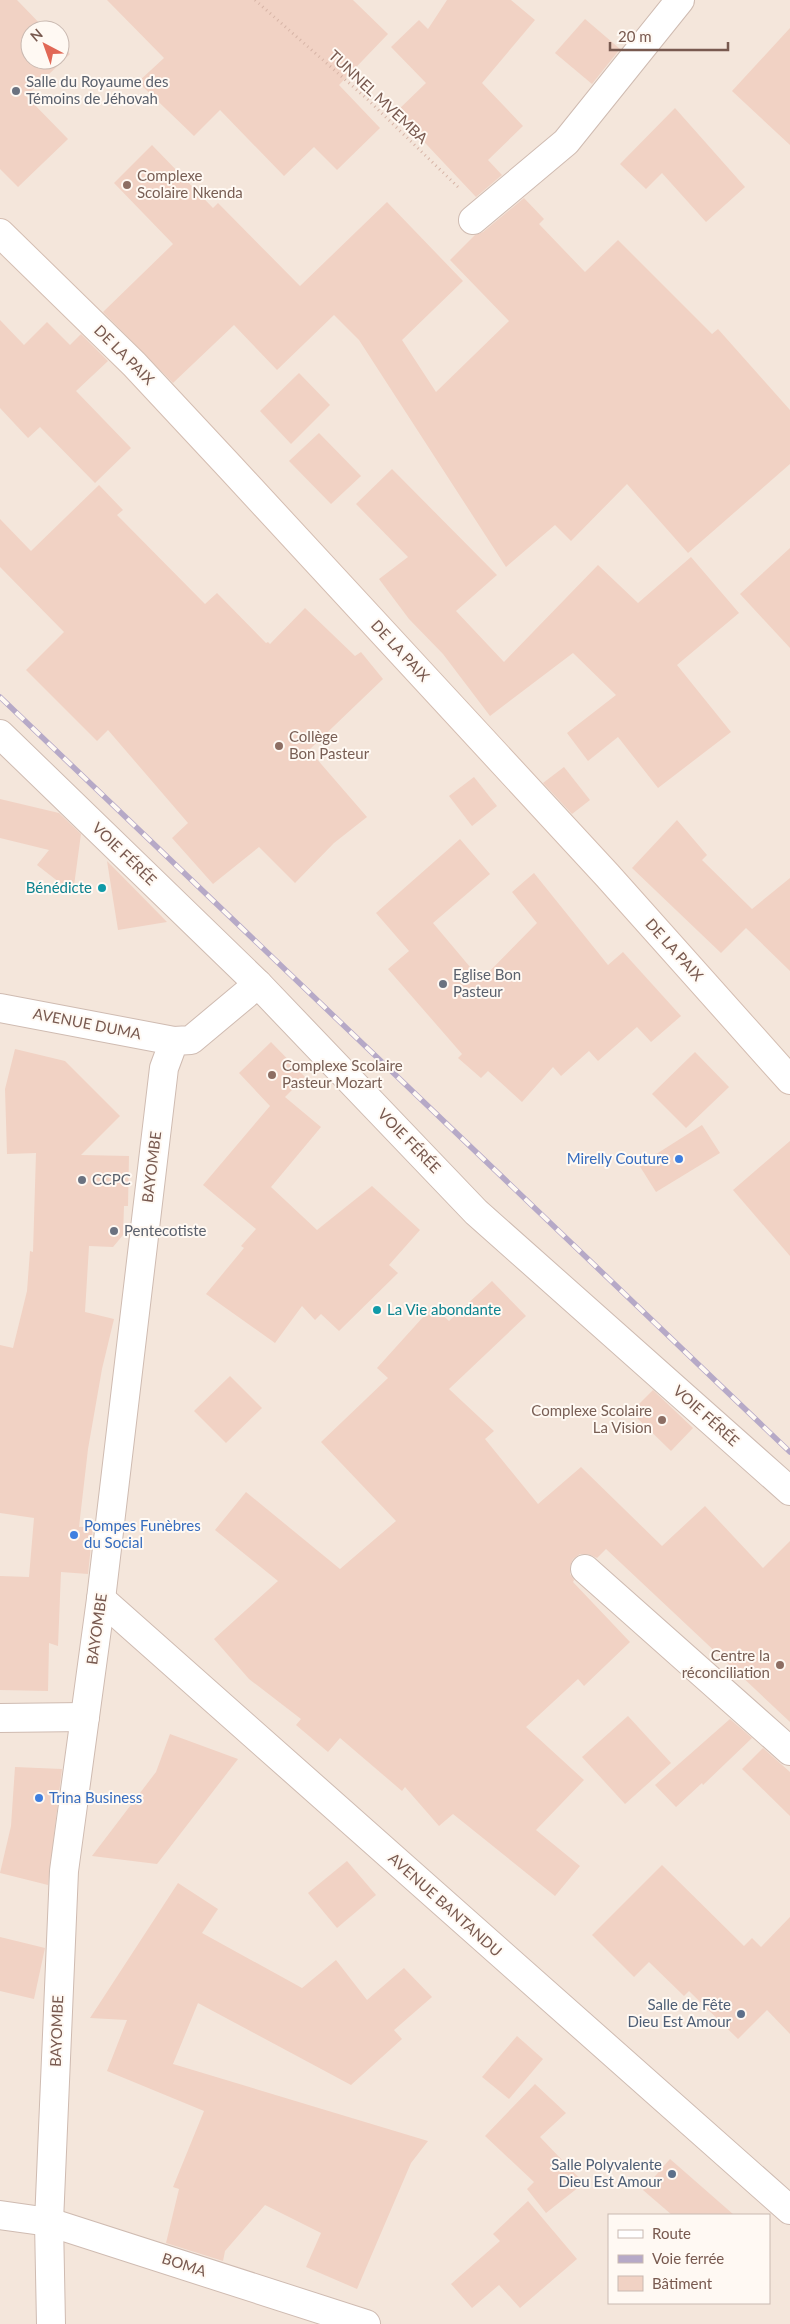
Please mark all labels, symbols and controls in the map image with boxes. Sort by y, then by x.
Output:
north arrow [20,20,70,70]
scale bar [610,20,728,52]
text: N [26,25,46,45]
text: 20 m [618,27,652,45]
street label: TUNNEL MVEMBA [325,46,433,147]
place label: Salle du Royaume des Témoins de Jéhovah [26,72,168,107]
marker: Salle du Royaume des Témoins de Jéhovah [10,85,22,97]
place label: Complexe Scolaire Nkenda [137,166,243,201]
marker: Complexe Scolaire Nkenda [121,179,133,191]
street label: DE LA PAIX [91,321,159,388]
street label: DE LA PAIX [368,616,434,685]
place label: Collège Bon Pasteur [289,727,370,762]
marker: Collège Bon Pasteur [273,740,285,752]
street label: VOIE FÉRÉE [89,818,161,888]
place label: Bénédicte [26,878,92,896]
marker: Bénédicte [96,882,108,894]
street label: DE LA PAIX [642,915,708,984]
place label: Eglise Bon Pasteur [453,965,521,1000]
marker: Eglise Bon Pasteur [437,978,449,990]
street label: AVENUE DUMA [32,1004,144,1042]
place label: Complexe Scolaire Pasteur Mozart [282,1056,403,1091]
marker: Complexe Scolaire Pasteur Mozart [266,1069,278,1081]
street label: VOIE FÉRÉE [375,1104,445,1176]
street label: BAYOMBE [138,1130,164,1204]
place label: Mirelly Couture [567,1149,669,1167]
marker: Mirelly Couture [673,1153,685,1165]
place label: CCPC [92,1170,131,1188]
marker: CCPC [76,1174,88,1186]
place label: Pentecotiste [124,1221,207,1239]
marker: Pentecotiste [108,1225,120,1237]
place label: La Vie abondante [387,1300,501,1318]
marker: La Vie abondante [371,1304,383,1316]
street label: VOIE FÉRÉE [670,1381,743,1450]
place label: Complexe Scolaire La Vision [531,1401,652,1436]
marker: Complexe Scolaire La Vision [656,1414,668,1426]
place label: Pompes Funèbres du Social [84,1516,201,1551]
marker: Pompes Funèbres du Social [68,1529,80,1541]
street label: BAYOMBE [82,1592,110,1666]
place label: Centre la réconciliation [682,1646,770,1681]
marker: Centre la réconciliation [774,1659,786,1671]
place label: Trina Business [49,1788,142,1806]
marker: Trina Business [33,1792,45,1804]
street label: AVENUE BANTANDU [385,1849,506,1960]
street label: BAYOMBE [46,1995,66,2067]
place label: Salle de Fête Dieu Est Amour [627,1995,732,2030]
marker: Salle de Fête Dieu Est Amour [735,2008,747,2020]
place label: Salle Polyvalente Dieu Est Amour [551,2155,663,2190]
marker: Salle Polyvalente Dieu Est Amour [666,2168,678,2180]
legend [608,2214,770,2304]
text: Route [652,2224,691,2242]
street label: BOMA [160,2248,210,2280]
text: Voie ferrée [652,2249,724,2267]
text: Bâtiment [652,2274,713,2292]

